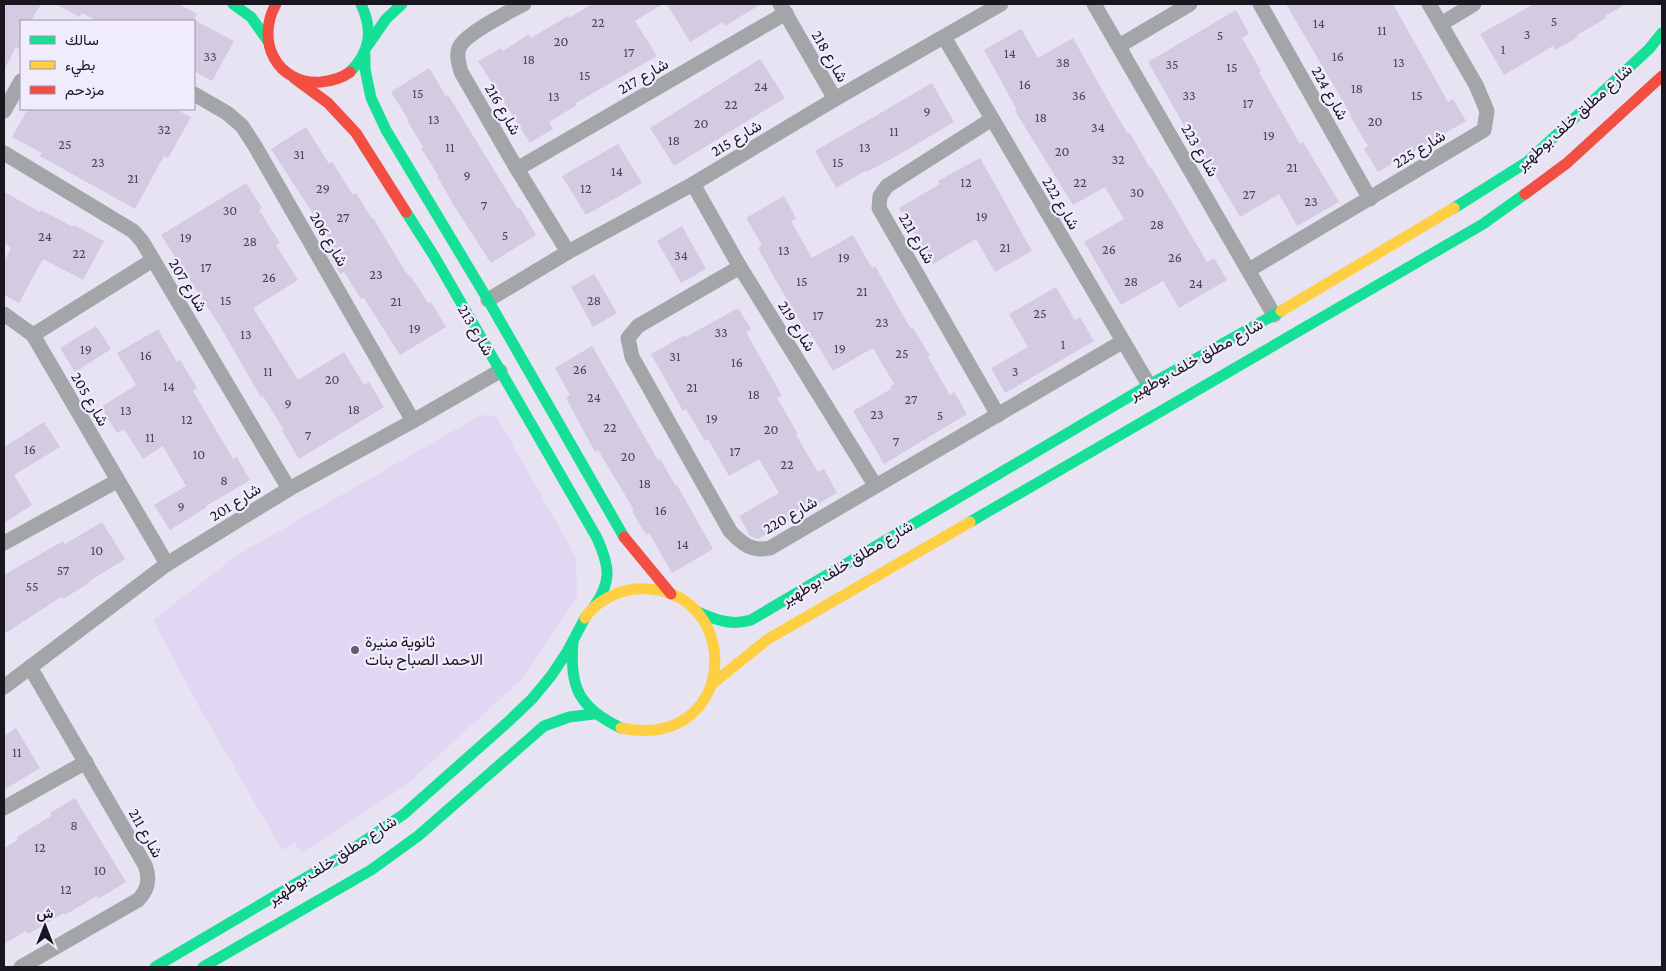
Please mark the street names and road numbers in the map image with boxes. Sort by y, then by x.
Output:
street label: شارع 218 [806,27,852,86]
street label: شارع 217 [615,55,673,100]
street label: شارع مطلق خلف بوطهير [1512,60,1637,176]
street label: شارع 224 [1306,63,1352,124]
street label: شارع 216 [479,80,524,139]
street label: شارع 215 [708,116,766,162]
street label: شارع 223 [1176,121,1222,181]
street label: شارع 225 [1390,127,1450,174]
street label: شارع 222 [1037,174,1083,234]
street label: شارع 206 [304,209,351,271]
street label: شارع 221 [893,210,938,268]
street label: شارع 207 [163,255,210,316]
street label: شارع 219 [772,298,819,356]
street label: شارع 213 [452,302,497,360]
street label: شارع مطلق خلف بوطهير [1125,315,1267,406]
street label: شارع 205 [65,369,112,430]
street label: شارع 201 [206,480,265,527]
street label: شارع 220 [760,493,821,540]
street label: شارع مطلق خلف بوطهير [777,517,917,612]
street label: شارع 211 [123,806,166,862]
street label: شارع مطلق خلف بوطهير [264,812,401,911]

